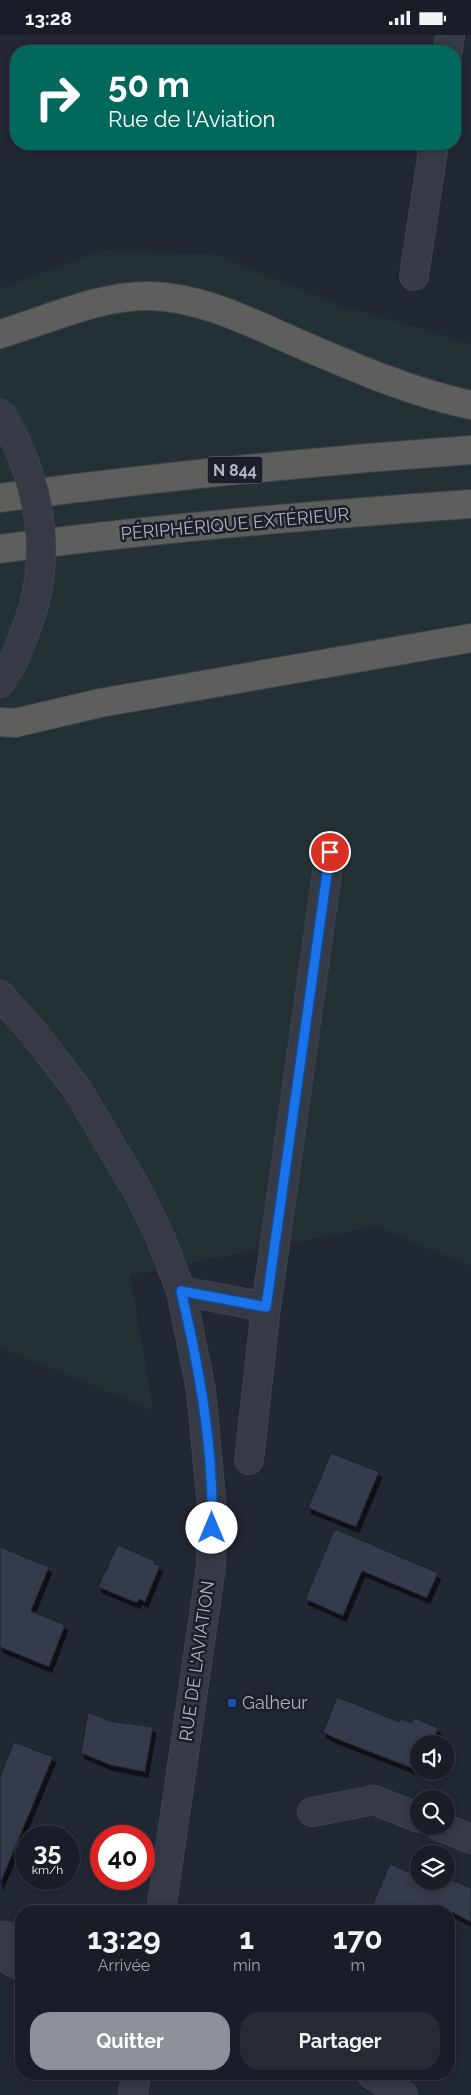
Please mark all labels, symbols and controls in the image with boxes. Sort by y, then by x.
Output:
text: 13:28 [25,7,72,29]
text: 50 m [108,64,190,105]
icon: right [25,65,90,130]
text: Rue de l'Aviation [108,106,275,132]
road number: N 844 [208,457,262,483]
street label: PÉRIPHÉRIQUE EXTÉRIEUR [120,502,350,544]
pin [309,831,351,873]
icon: arrive [316,838,344,866]
position arrow [185,1501,237,1553]
street label: RUE DE L'AVIATION [175,1579,218,1743]
place label: Galheur [242,1692,308,1713]
marker: Galheur [226,1697,238,1709]
map controls [410,1735,455,1890]
button: sound [410,1735,455,1780]
button: search [410,1790,455,1835]
speed limit sign: 40 [90,1825,155,1890]
text: 35 [34,1836,61,1866]
button: layers [410,1845,455,1890]
text: km/h [32,1863,63,1877]
text: 13:29 [87,1921,161,1956]
text: 1 [239,1921,254,1956]
text: 170 [333,1921,383,1956]
text: Arrivée [98,1956,150,1975]
text: min [233,1956,261,1975]
text: m [350,1956,365,1975]
button: Quitter [30,2012,230,2070]
button: Partager [240,2012,440,2070]

